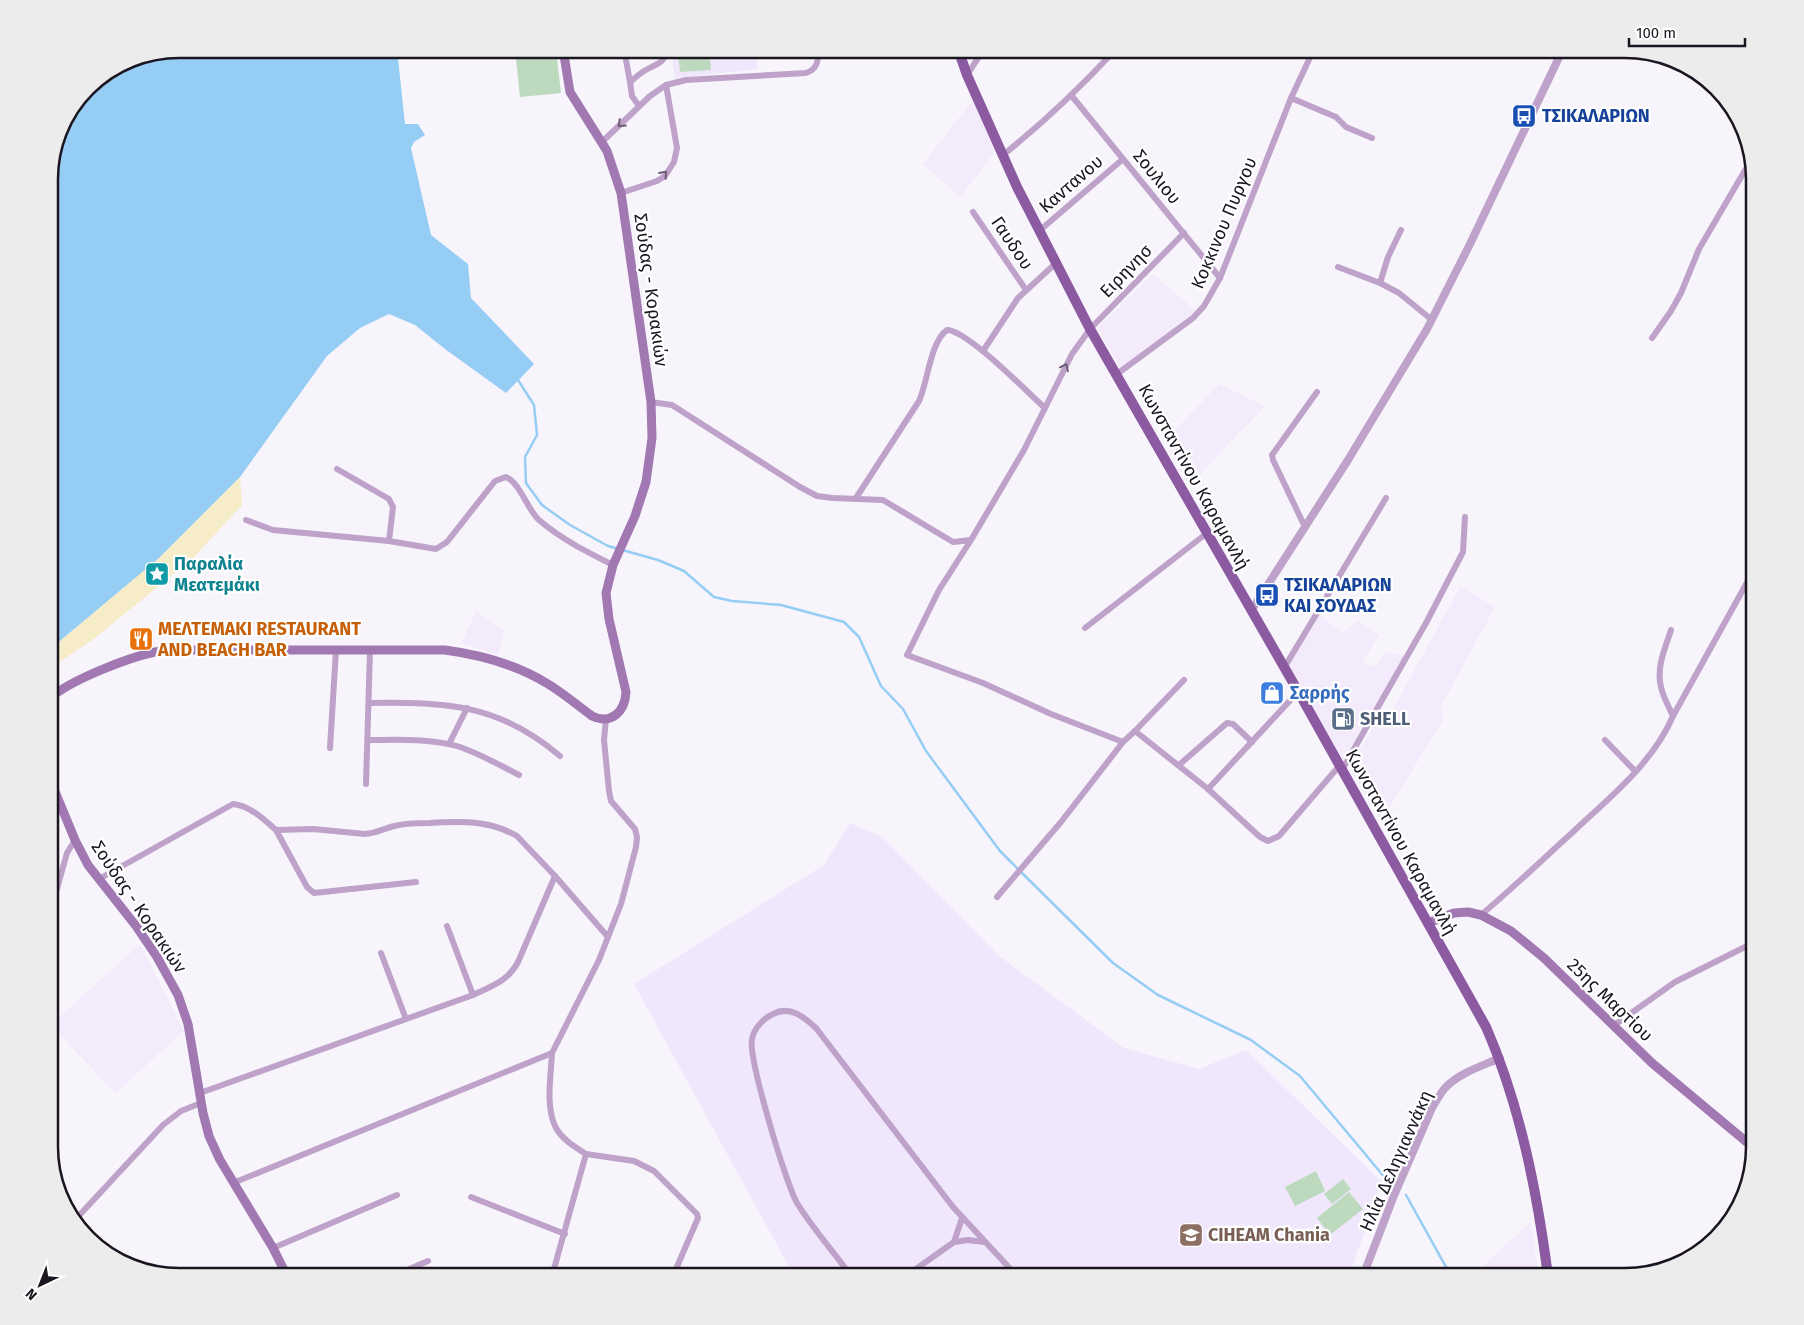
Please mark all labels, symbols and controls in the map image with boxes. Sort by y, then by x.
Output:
scale bar [1629,15,1745,47]
text: 100 m [1636,24,1676,42]
bus stop icon: ΤΣΙΚΑΛΑΡΙΩΝ [1511,103,1537,129]
place label: ΤΣΙΚΑΛΑΡΙΩΝ [1542,105,1650,127]
one-way arrow [617,118,626,127]
street label: Σουλιου [1128,145,1186,209]
street label: Καντανου [1035,150,1107,218]
street label: Κοκκινου Πυργου [1186,154,1262,292]
one-way arrow [659,171,668,180]
street label: Σούδας - Κορακιών [629,212,673,368]
street label: Γαυδου [986,212,1038,274]
street label: Ειρηνησ [1095,240,1157,302]
one-way arrow [1059,363,1069,372]
street label: Κωνσταντίνου Καραμανλή [1134,380,1254,574]
place label: Παραλία Μεατεμάκι [174,553,260,596]
place icon: Παραλία Μεατεμάκι [144,561,170,587]
place label: ΤΣΙΚΑΛΑΡΙΩΝ ΚΑΙ ΣΟΥΔΑΣ [1284,574,1392,617]
bus stop icon: ΤΣΙΚΑΛΑΡΙΩΝ ΚΑΙ ΣΟΥΔΑΣ [1254,582,1280,608]
place label: ΜΕΛΤΕΜΑΚΙ RESTAURANT AND BEACH BAR [157,618,361,661]
restaurant icon: ΜΕΛΤΕΜΑΚΙ RESTAURANT AND BEACH BAR [128,626,154,652]
shop icon: Σαρρής [1259,680,1285,706]
place label: Σαρρής [1290,682,1350,704]
fuel station icon: SHELL [1330,706,1356,732]
place label: SHELL [1360,708,1410,730]
street label: Κωνσταντίνου Καραμανλή [1341,745,1461,939]
street label: Σούδας - Κορακιών [87,837,192,978]
street label: 25ης Μαρτίου [1563,954,1657,1046]
street label: Ηλία Δεληγιαννάκη [1355,1087,1437,1235]
school or university icon: CIHEAM Chania [1178,1222,1204,1248]
place label: CIHEAM Chania [1208,1224,1330,1246]
north arrow [15,1260,65,1310]
text: N [22,1285,41,1304]

